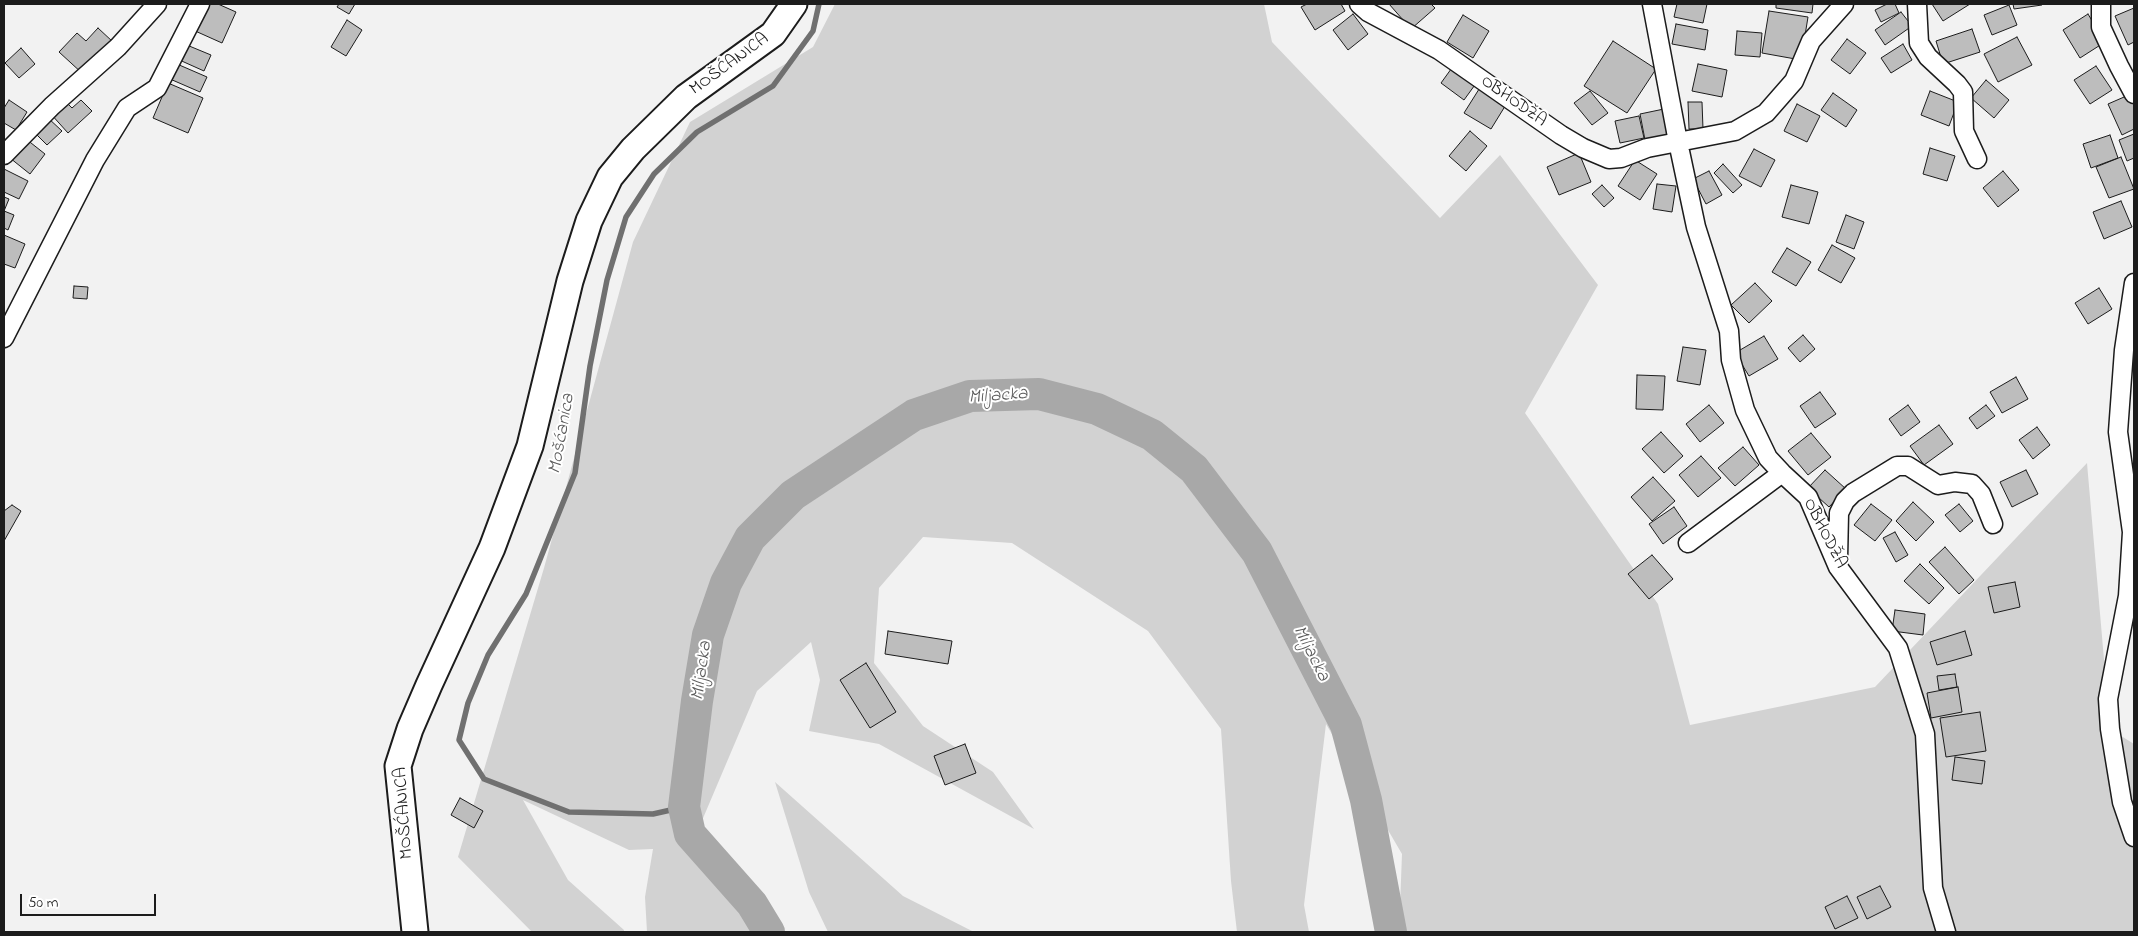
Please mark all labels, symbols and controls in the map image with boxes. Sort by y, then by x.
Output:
street label: MOŠĆANICA [686,29,774,101]
street label: OBHODŽA [1476,71,1550,133]
water label: Miljacka [968,384,1028,410]
water label: Mošćanica [545,392,581,476]
street label: OBHODŽA [1797,495,1851,573]
water label: Miljacka [1286,622,1334,686]
water label: Miljacka [688,640,718,702]
street label: MOŠĆANICA [391,766,419,860]
scale bar [22,884,159,916]
text: 50 m [28,892,58,914]

